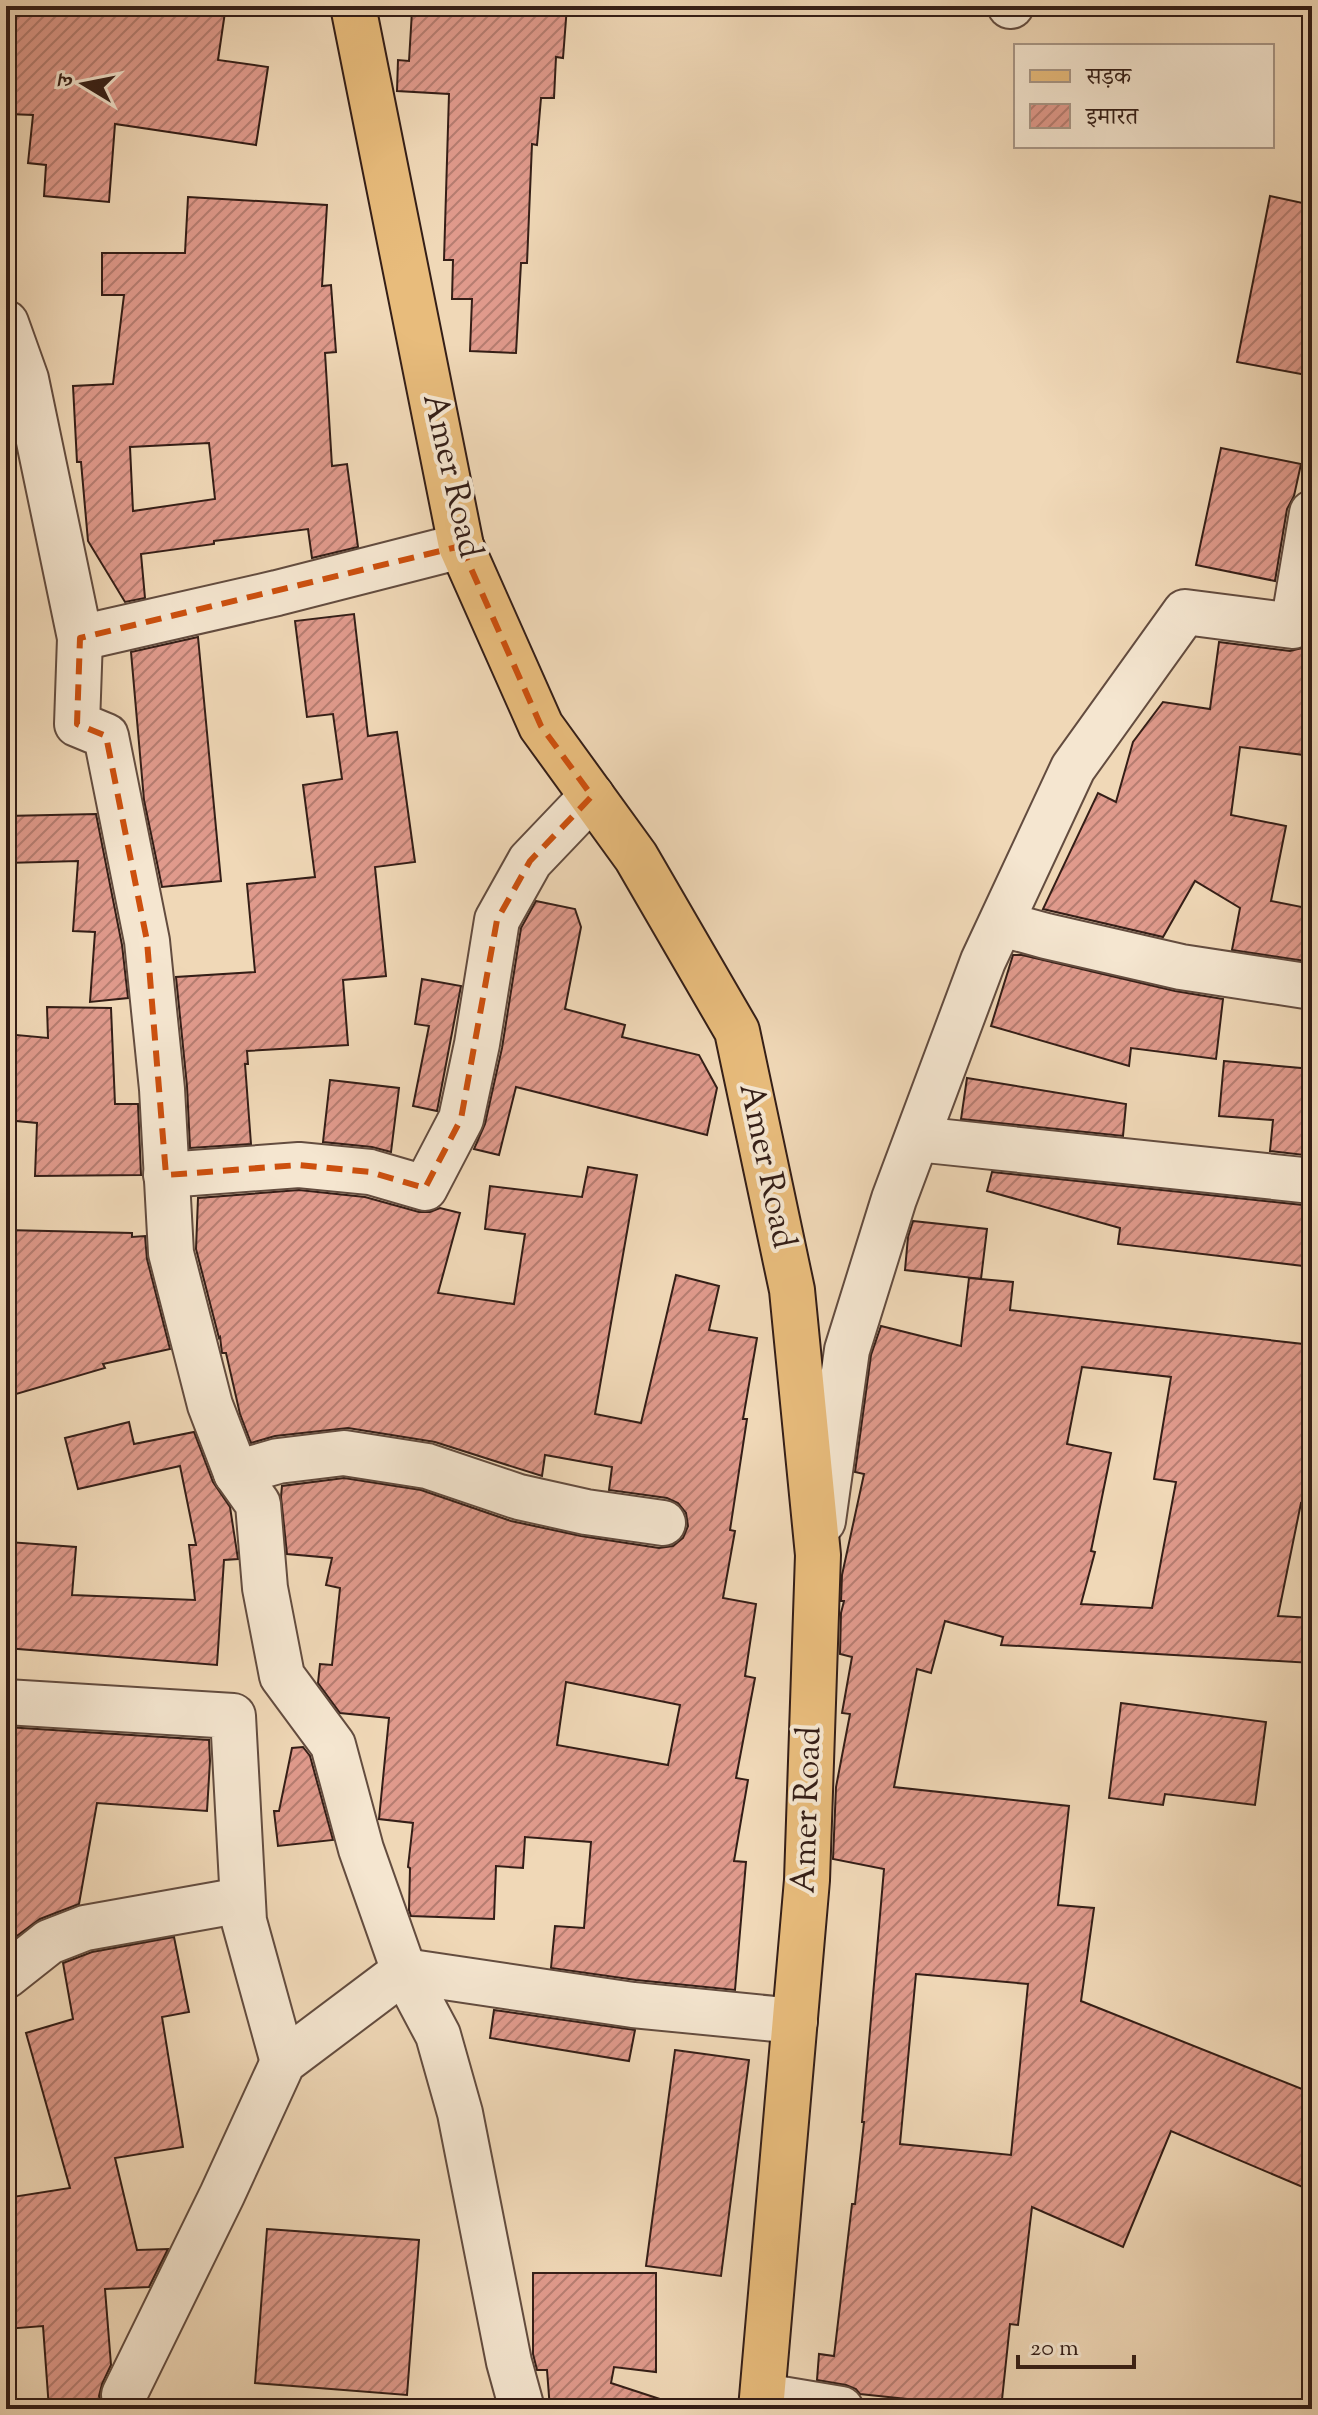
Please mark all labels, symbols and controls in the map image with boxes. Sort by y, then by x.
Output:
north arrow [44,44,124,124]
legend [1014,44,1274,148]
text: सड़क [1085,61,1133,95]
text: उ [50,71,84,91]
text: इमारत [1085,101,1139,135]
street label: Amer Road [408,389,494,563]
street label: Amer Road [725,1079,807,1253]
street label: Amer Road [781,1725,835,1895]
scale bar [1018,2319,1134,2369]
text: 20 m [1030,2332,1079,2366]

